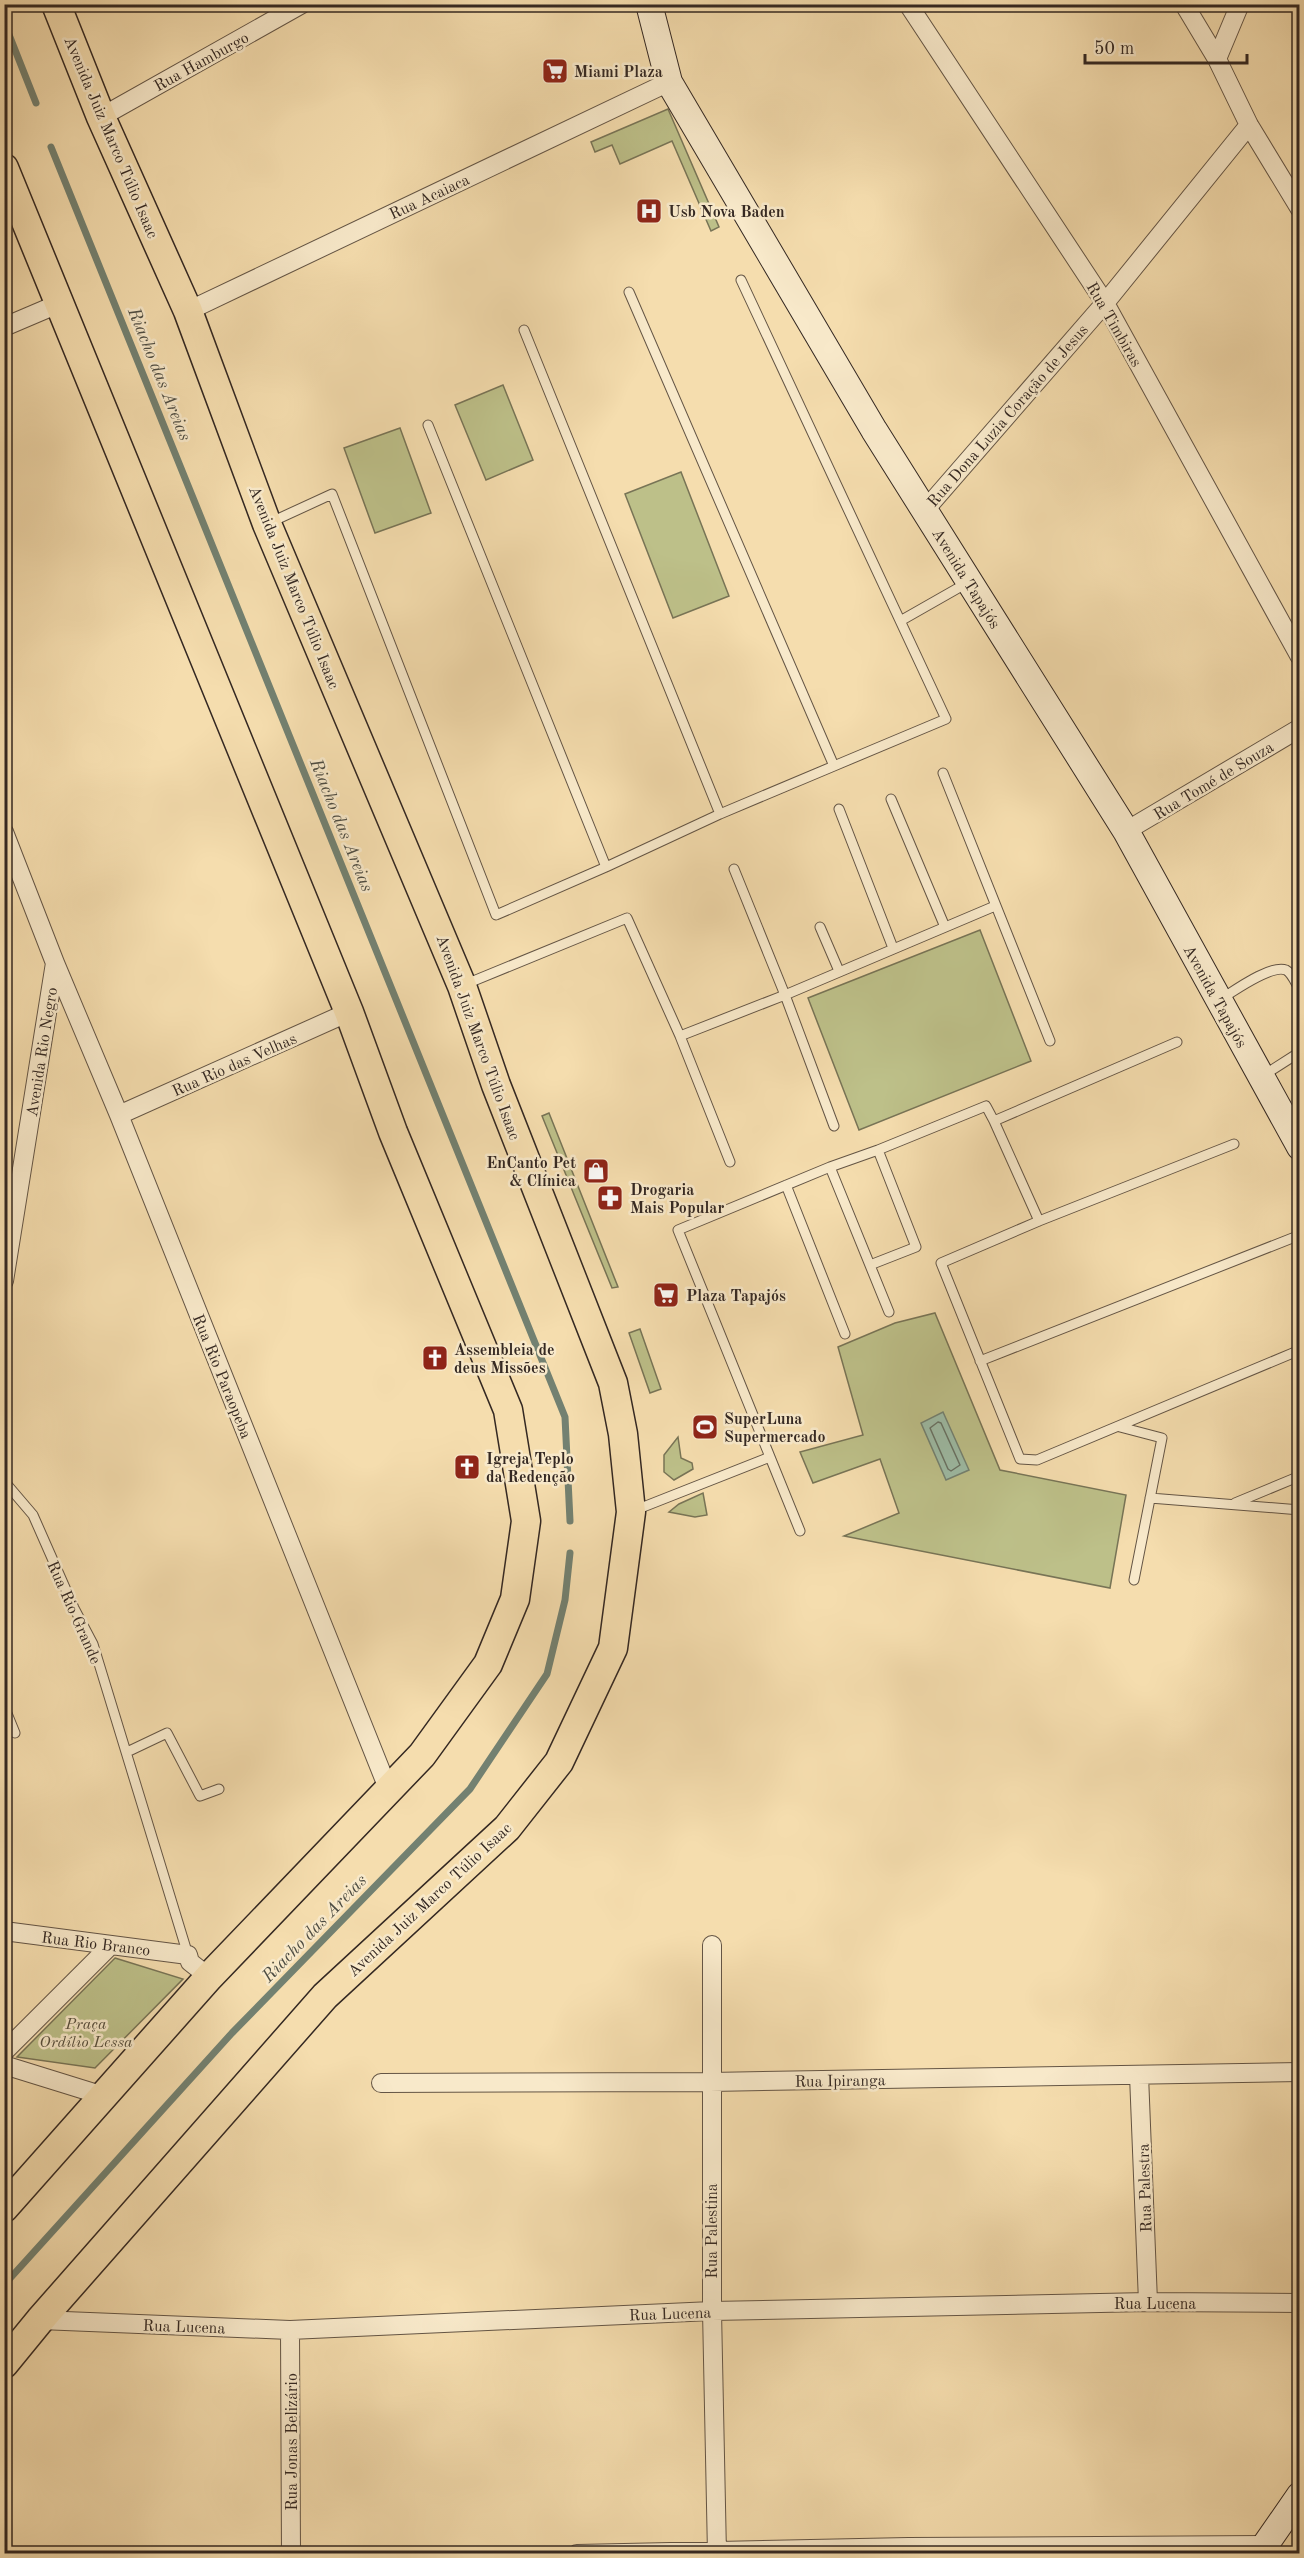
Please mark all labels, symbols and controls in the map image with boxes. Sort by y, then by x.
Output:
scale bar [1085,27,1247,65]
street label: Rua Hamburgo [152,30,252,95]
street label: Avenida Juiz Marco Túlio Isaac [60,35,160,241]
text: 50 m [1094,40,1134,58]
supermarket icon: Miami Plaza [540,56,570,86]
place label: Miami Plaza [574,65,663,81]
street label: Rua Acaiaca [387,172,473,223]
hospital icon: Usb Nova Baden [634,196,664,226]
place label: Usb Nova Baden [668,205,785,221]
street label: Rua Timbiras [1083,280,1144,370]
water label: Riacho das Areias [124,304,194,444]
street label: Rua Dona Luzia Coração de Jesus [925,322,1092,511]
street label: Avenida Juiz Marco Túlio Isaac [245,484,341,692]
street label: Avenida Tapajós [928,526,1002,632]
street label: Rua Tomé de Souza [1151,740,1277,824]
water label: Riacho das Areias [306,755,376,895]
street label: Avenida Juiz Marco Túlio Isaac [432,933,522,1143]
street label: Avenida Tapajós [1179,943,1249,1051]
street label: Avenida Rio Negro [25,986,61,1118]
street label: Rua Rio das Velhas [170,1031,299,1100]
place label: EnCanto Pet & Clínica [486,1156,576,1190]
shop icon: EnCanto Pet & Clínica [581,1156,611,1186]
pharmacy icon: Drogaria Mais Popular [595,1183,625,1213]
place label: Drogaria Mais Popular [630,1183,724,1217]
supermarket icon: Plaza Tapajós [651,1280,681,1310]
place label: Plaza Tapajós [686,1289,786,1305]
street label: Rua Rio Paraopeba [189,1312,253,1441]
church icon: Assembleia de deus Missões [420,1343,450,1373]
place label: Assembleia de deus Missões [454,1343,555,1377]
sports icon: SuperLuna Supermercado [690,1412,720,1442]
place label: SuperLuna Supermercado [724,1412,826,1446]
church icon: Igreja Teplo da Redenção [452,1452,482,1482]
place label: Igreja Teplo da Redenção [486,1452,575,1486]
street label: Rua Rio Grande [43,1559,103,1667]
street label: Avenida Juiz Marco Túlio Isaac [345,1820,515,1980]
water label: Riacho das Areias [258,1871,371,1987]
street label: Rua Rio Branco [40,1930,151,1960]
park label: Praça Ordílio Lessa [39,2017,133,2051]
street label: Rua Ipiranga [794,2073,886,2091]
street label: Rua Palestra [1136,2143,1156,2233]
street label: Rua Palestina [705,2183,721,2279]
street label: Rua Lucena [1114,2297,1196,2313]
street label: Rua Lucena [629,2306,712,2324]
street label: Rua Lucena [142,2319,226,2337]
street label: Rua Jonas Belizário [285,2373,301,2511]

